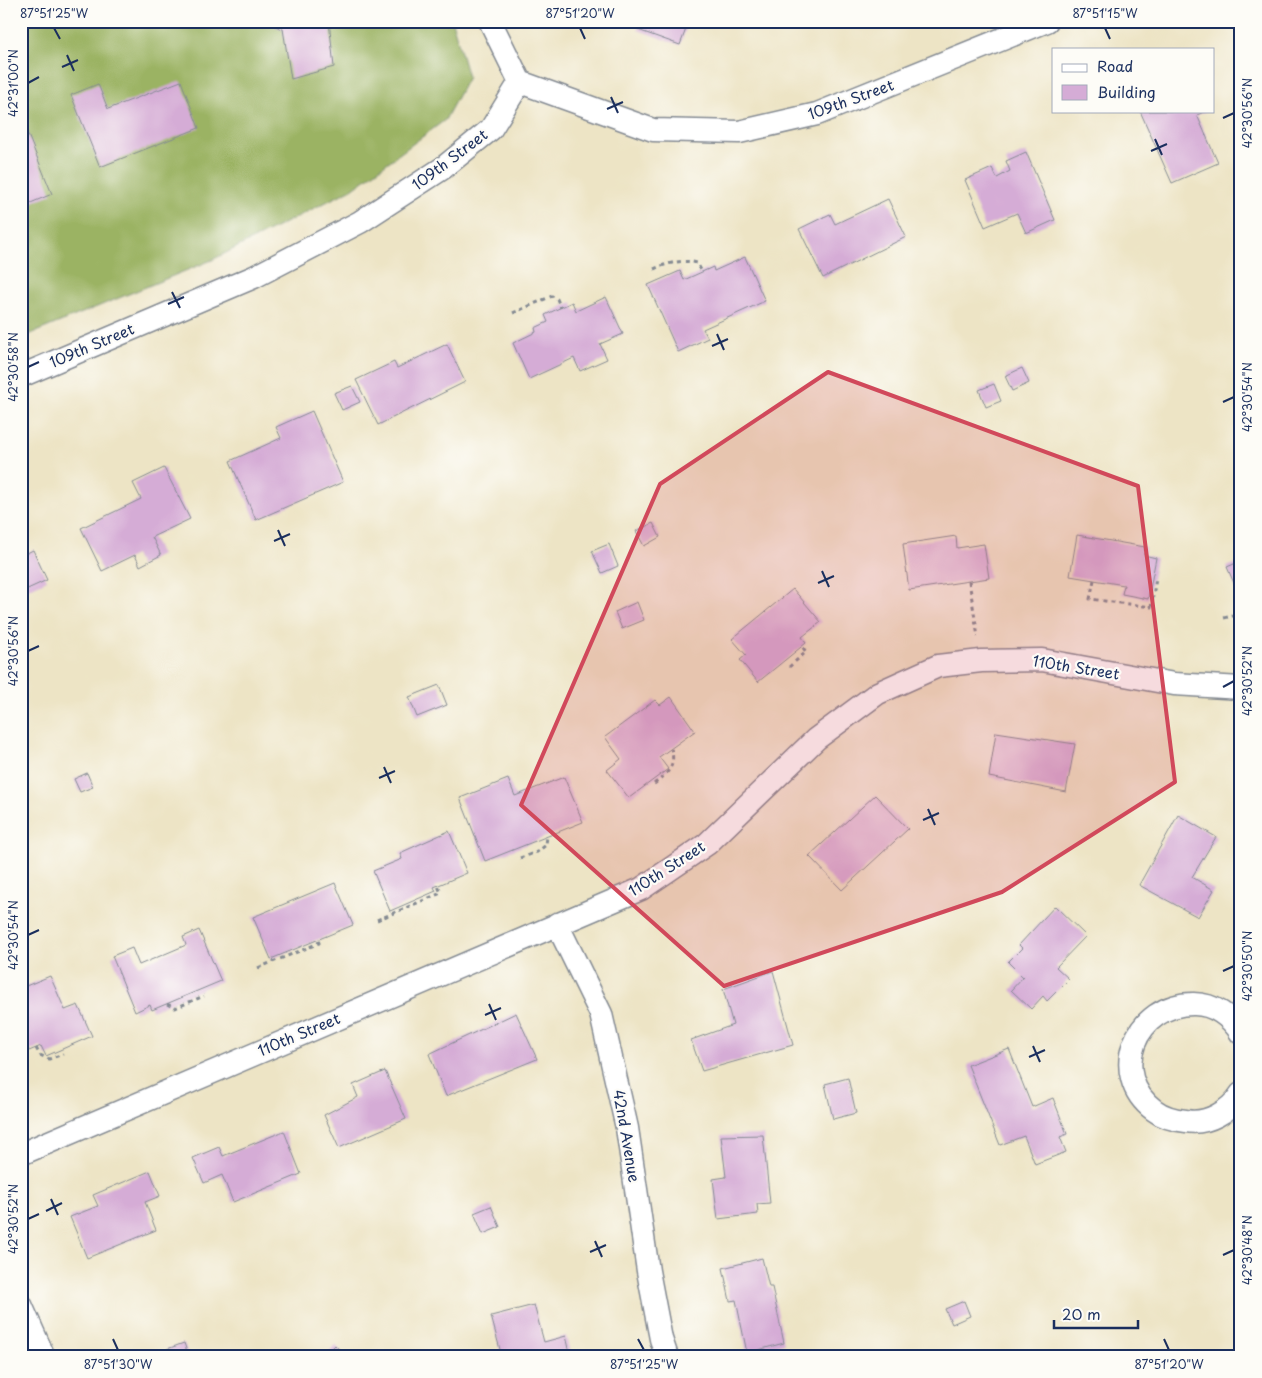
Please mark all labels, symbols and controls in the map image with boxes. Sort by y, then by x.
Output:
text: 87°51'25"W [20,4,89,22]
text: 87°51'20"W [545,4,615,22]
text: 87°51'15"W [1072,4,1138,22]
legend [1052,48,1214,112]
text: 42°31'00"N [4,49,22,117]
text: Road [1097,54,1133,77]
street label: 109th Street [804,72,897,125]
text: 42°30'56"N [1238,78,1256,148]
text: Building [1097,80,1156,103]
street label: 109th Street [406,123,492,195]
street label: 109th Street [46,316,137,373]
text: 42°30'58"N [4,332,22,402]
text: 42°30'54"N [1238,362,1256,432]
text: 42°30'56"N [4,616,22,686]
text: 42°30'52"N [1238,646,1256,716]
street label: 110th Street [1031,648,1121,685]
street label: 110th Street [623,834,709,901]
text: 42°30'54"N [4,900,22,970]
text: 42°30'50"N [1238,931,1256,1001]
street label: 110th Street [254,1006,343,1061]
street label: 42nd Avenue [608,1088,647,1184]
text: 42°30'52"N [4,1184,22,1254]
text: 42°30'48"N [1238,1215,1256,1285]
scale bar [1054,1298,1138,1330]
text: 20 m [1062,1302,1101,1325]
text: 87°51'30"W [84,1355,153,1373]
text: 87°51'25"W [610,1355,679,1373]
text: 87°51'20"W [1134,1355,1204,1373]

